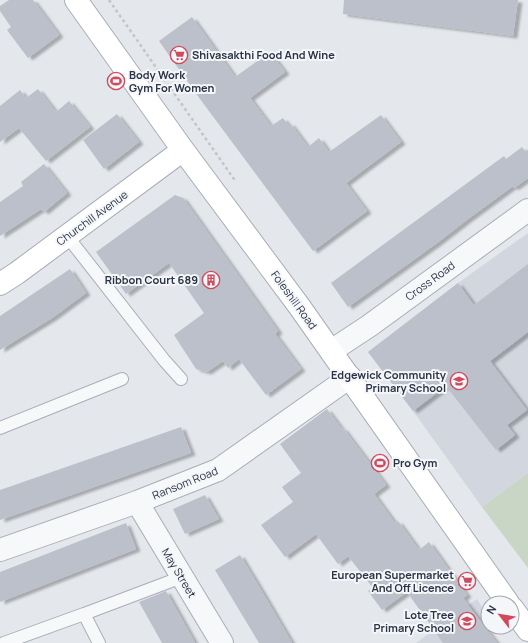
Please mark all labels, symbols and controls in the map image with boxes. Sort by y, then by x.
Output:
supermarket icon: Shivasakthi Food And Wine [169,45,189,65]
place label: Shivasakthi Food And Wine [192,47,335,62]
place label: Body Work Gym For Women [129,67,214,95]
sports icon: Body Work Gym For Women [106,71,126,91]
street label: Churchill Avenue [53,186,131,249]
street label: Cross Road [402,257,458,304]
street label: Foleshill Road [268,267,321,332]
building icon: Ribbon Court 689 [201,270,221,290]
place label: Ribbon Court 689 [105,272,198,287]
place label: Edgewick Community Primary School [331,367,447,395]
school or university icon: Edgewick Community Primary School [449,371,469,391]
sports icon: Pro Gym [370,453,390,473]
place label: Pro Gym [393,455,438,470]
street label: Ransom Road [150,463,220,503]
street label: May Street [159,545,200,600]
place label: European Supermarket And Off Licence [331,567,454,595]
supermarket icon: European Supermarket And Off Licence [457,571,477,591]
north arrow [480,595,520,635]
text: N [483,602,500,617]
place label: Lote Tree Primary School [374,607,454,635]
school or university icon: Lote Tree Primary School [457,611,477,631]

